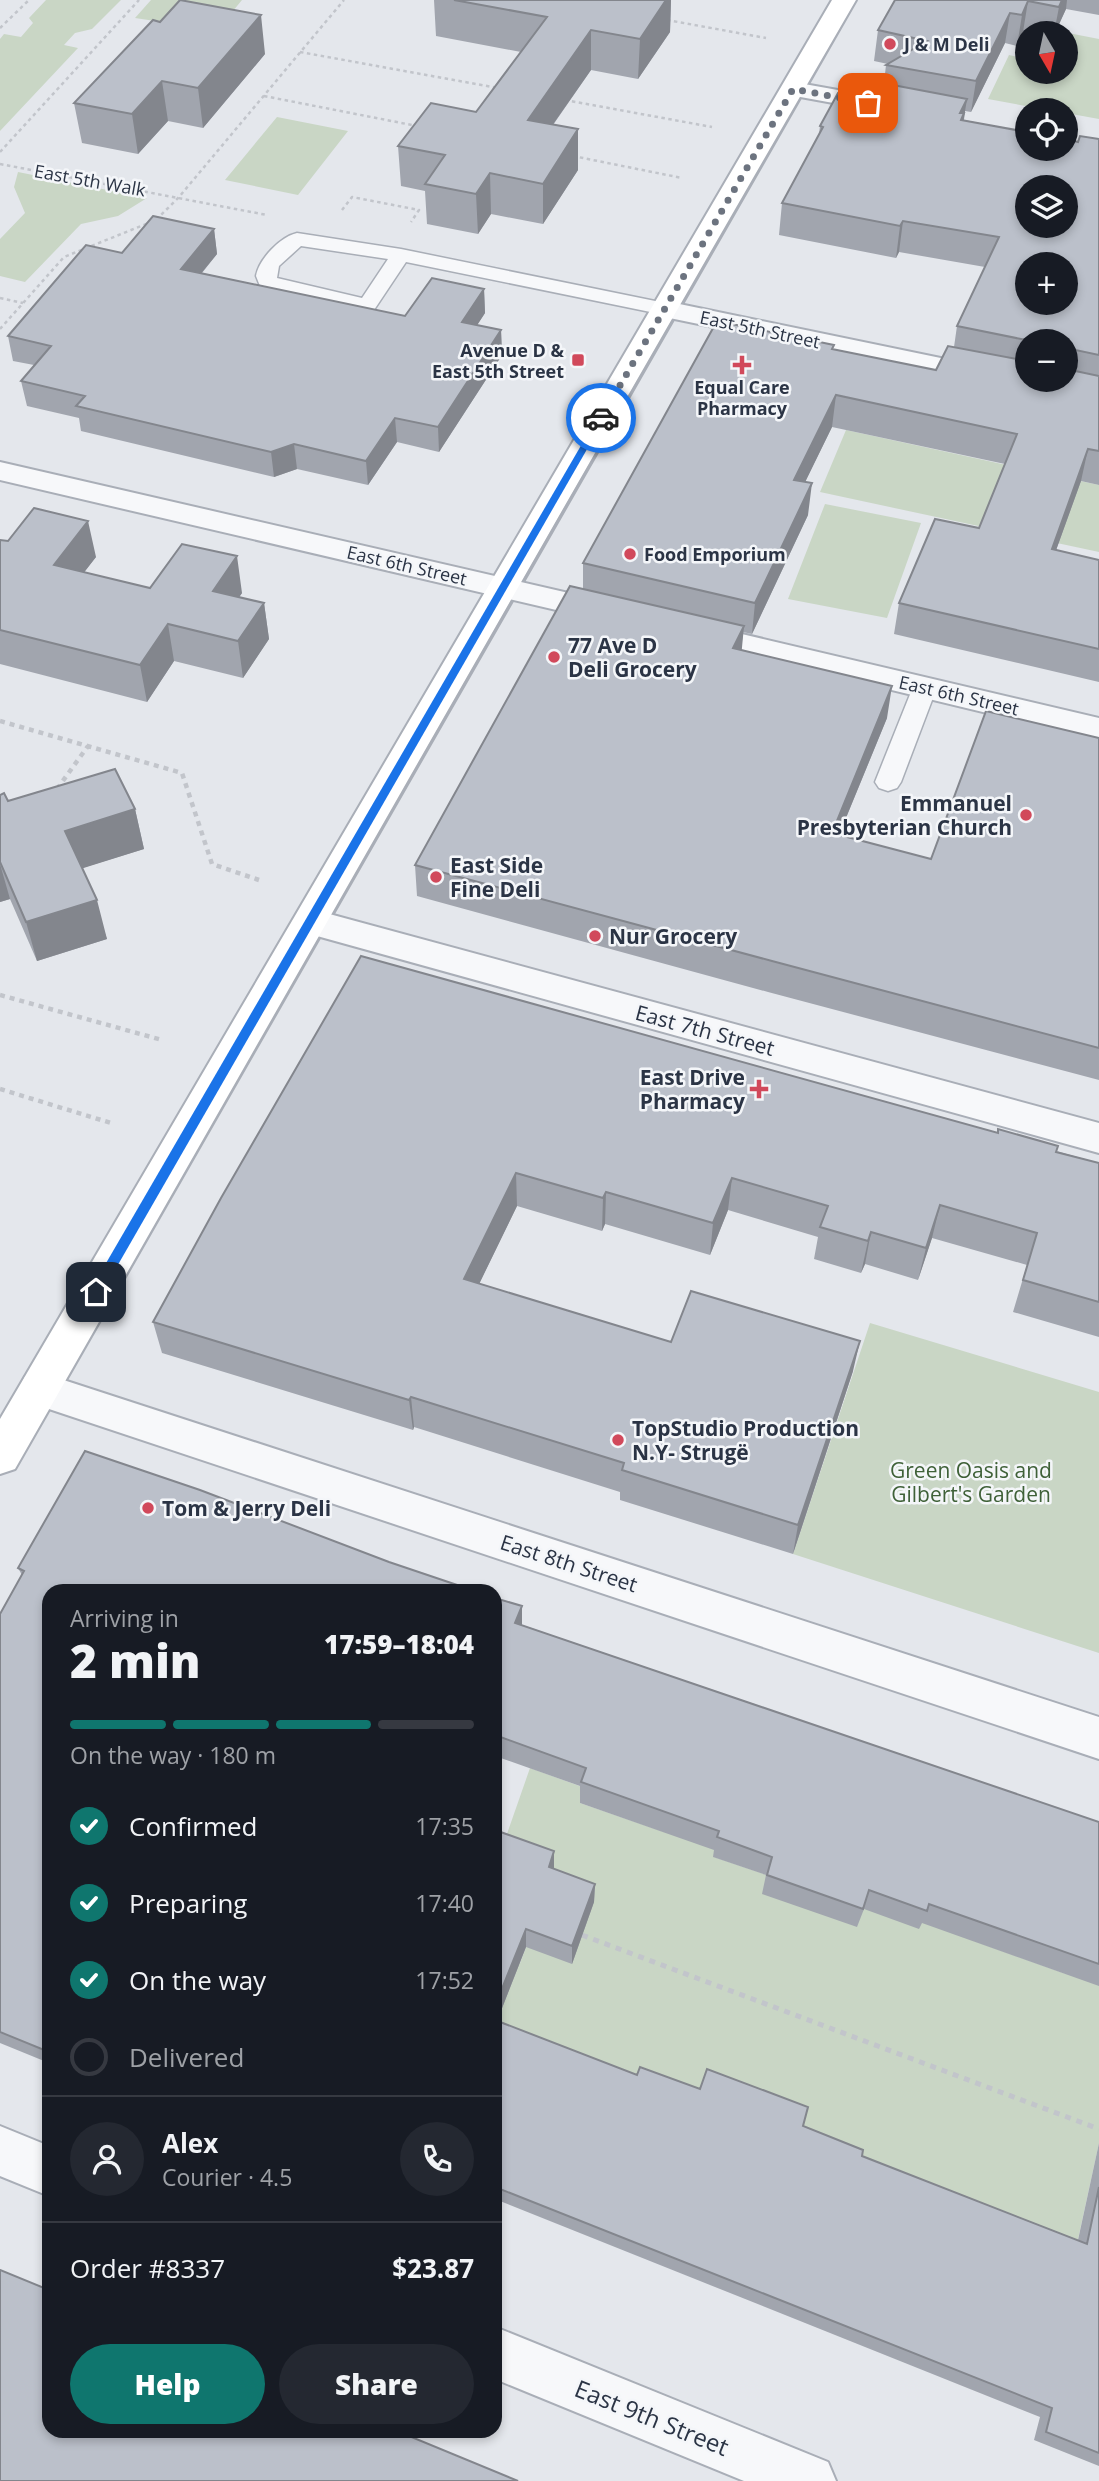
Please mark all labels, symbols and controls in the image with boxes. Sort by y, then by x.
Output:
north arrow [1015,21,1078,84]
map controls [1015,21,1078,392]
place label: J & M Deli [902,32,989,56]
marker: J & M Deli [882,36,898,52]
pin [838,73,898,133]
icon: bag [849,84,887,122]
button: locate [1015,98,1078,161]
street label: East 5th Walk [32,158,148,202]
button: layers [1015,175,1078,238]
button: + [1015,252,1078,315]
street label: East 5th Street [698,305,822,353]
button: − [1015,329,1078,392]
place label: Avenue D & East 5th Street [432,338,564,383]
marker: Avenue D & East 5th Street [570,352,586,368]
marker: Equal Care Pharmacy [734,357,750,373]
place label: Equal Care Pharmacy [694,375,790,420]
courier [566,383,636,453]
icon: car [582,399,620,437]
street label: East 6th Street [345,540,469,590]
place label: Food Emporium [644,542,786,566]
marker: Food Emporium [622,546,638,562]
place label: 77 Ave D Deli Grocery [568,631,697,683]
marker: 77 Ave D Deli Grocery [546,649,562,665]
street label: East 6th Street [897,670,1021,720]
place label: Emmanuel Presbyterian Church [797,789,1012,841]
marker: Emmanuel Presbyterian Church [1018,807,1034,823]
place label: East Side Fine Deli [450,851,543,903]
marker: East Side Fine Deli [428,869,444,885]
place label: Nur Grocery [609,922,737,950]
marker: Nur Grocery [587,928,603,944]
street label: East 7th Street [632,998,778,1062]
place label: East Drive Pharmacy [640,1063,745,1115]
marker: East Drive Pharmacy [751,1081,767,1097]
pin [66,1262,126,1322]
icon: home [77,1273,115,1311]
place label: TopStudio Production N.Y- Strugë [632,1414,859,1466]
marker: TopStudio Production N.Y- Strugë [610,1432,626,1448]
park label: Green Oasis and Gilbert's Garden [890,1456,1052,1508]
place label: Tom & Jerry Deli [162,1494,331,1522]
marker: Tom & Jerry Deli [140,1500,156,1516]
street label: East 8th Street [497,1528,641,1598]
text: Arriving in [70,1602,179,1634]
text: 17:59–18:04 [324,1626,474,1662]
text: 2 min [70,1629,201,1691]
text: On the way · 180 m [70,1739,276,1771]
icon: check [70,1807,108,1845]
text: Confirmed [129,1808,257,1844]
text: 17:35 [415,1810,474,1842]
icon: check [70,1884,108,1922]
text: Preparing [129,1885,247,1921]
text: 17:40 [415,1887,474,1919]
icon: check [70,1961,108,1999]
text: On the way [129,1962,266,1998]
text: 17:52 [415,1964,474,1996]
text: Delivered [129,2039,244,2075]
button: person [70,2122,144,2196]
button: phone [400,2122,474,2196]
text: Alex [162,2125,218,2161]
text: Courier · 4.5 [162,2161,292,2193]
text: Order #8337 [70,2250,225,2286]
text: $23.87 [392,2250,474,2286]
button: Help [70,2344,265,2424]
button: Share [279,2344,474,2424]
street label: East 9th Street [570,2371,734,2463]

